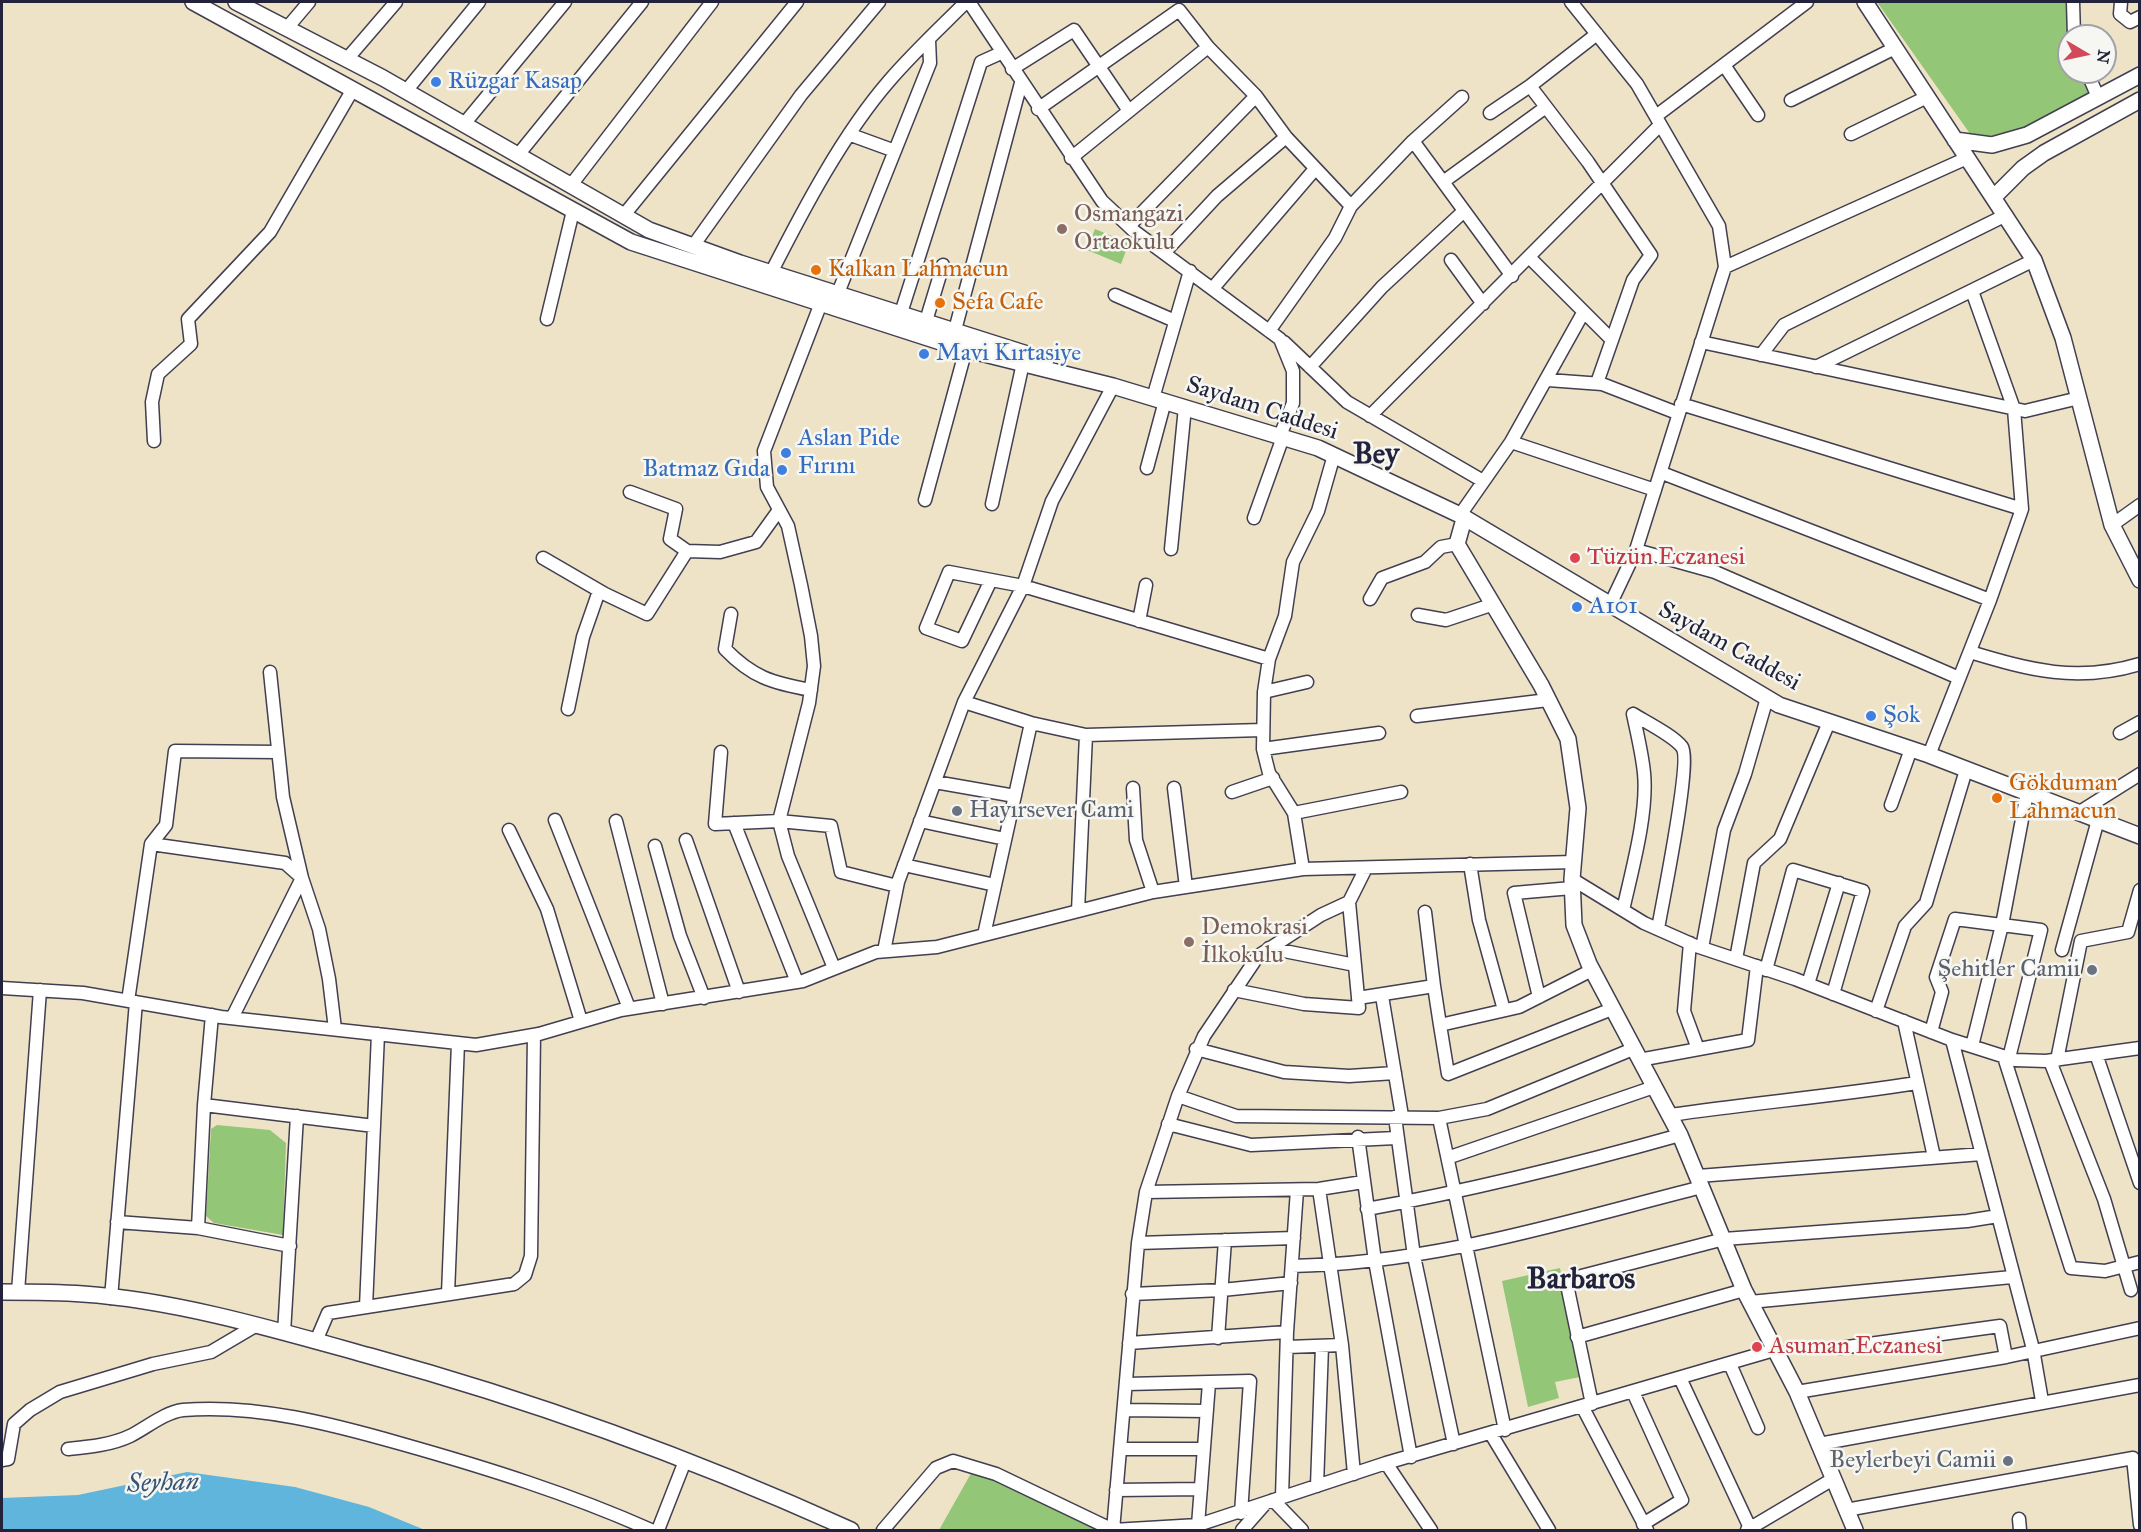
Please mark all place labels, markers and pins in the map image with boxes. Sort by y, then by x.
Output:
place label: Rüzgar Kasap [448,68,582,96]
marker: Rüzgar Kasap [429,75,443,89]
place label: Osmangazi Ortaokulu [1074,201,1183,257]
marker: Osmangazi Ortaokulu [1055,222,1069,236]
place label: Kalkan Lahmacun [828,256,1008,284]
marker: Kalkan Lahmacun [809,263,823,277]
place label: Sefa Cafe [952,289,1044,317]
marker: Sefa Cafe [933,296,947,310]
place label: Mavi Kırtasiye [936,340,1081,368]
marker: Mavi Kırtasiye [917,347,931,361]
place label: Aslan Pide Fırını [798,425,900,481]
marker: Aslan Pide Fırını [779,446,793,460]
place label: Batmaz Gıda [643,456,770,484]
marker: Batmaz Gıda [775,463,789,477]
place label: Tüzün Eczanesi [1587,544,1745,572]
marker: Tüzün Eczanesi [1568,551,1582,565]
place label: A101 [1589,593,1638,621]
marker: A101 [1570,600,1584,614]
place label: Şok [1883,702,1920,730]
marker: Şok [1864,709,1878,723]
place label: Gökduman Lahmacun [2009,770,2118,826]
marker: Gökduman Lahmacun [1990,791,2004,805]
place label: Hayırsever Cami [969,797,1134,825]
marker: Hayırsever Cami [950,804,964,818]
place label: Demokrasi İlkokulu [1201,914,1308,970]
marker: Demokrasi İlkokulu [1182,935,1196,949]
place label: Şehitler Camii [1938,956,2080,984]
marker: Şehitler Camii [2085,963,2099,977]
place label: Asuman Eczanesi [1769,1333,1942,1361]
marker: Asuman Eczanesi [1750,1340,1764,1354]
place label: Beylerbeyi Camii [1829,1447,1996,1475]
marker: Beylerbeyi Camii [2001,1454,2015,1468]

